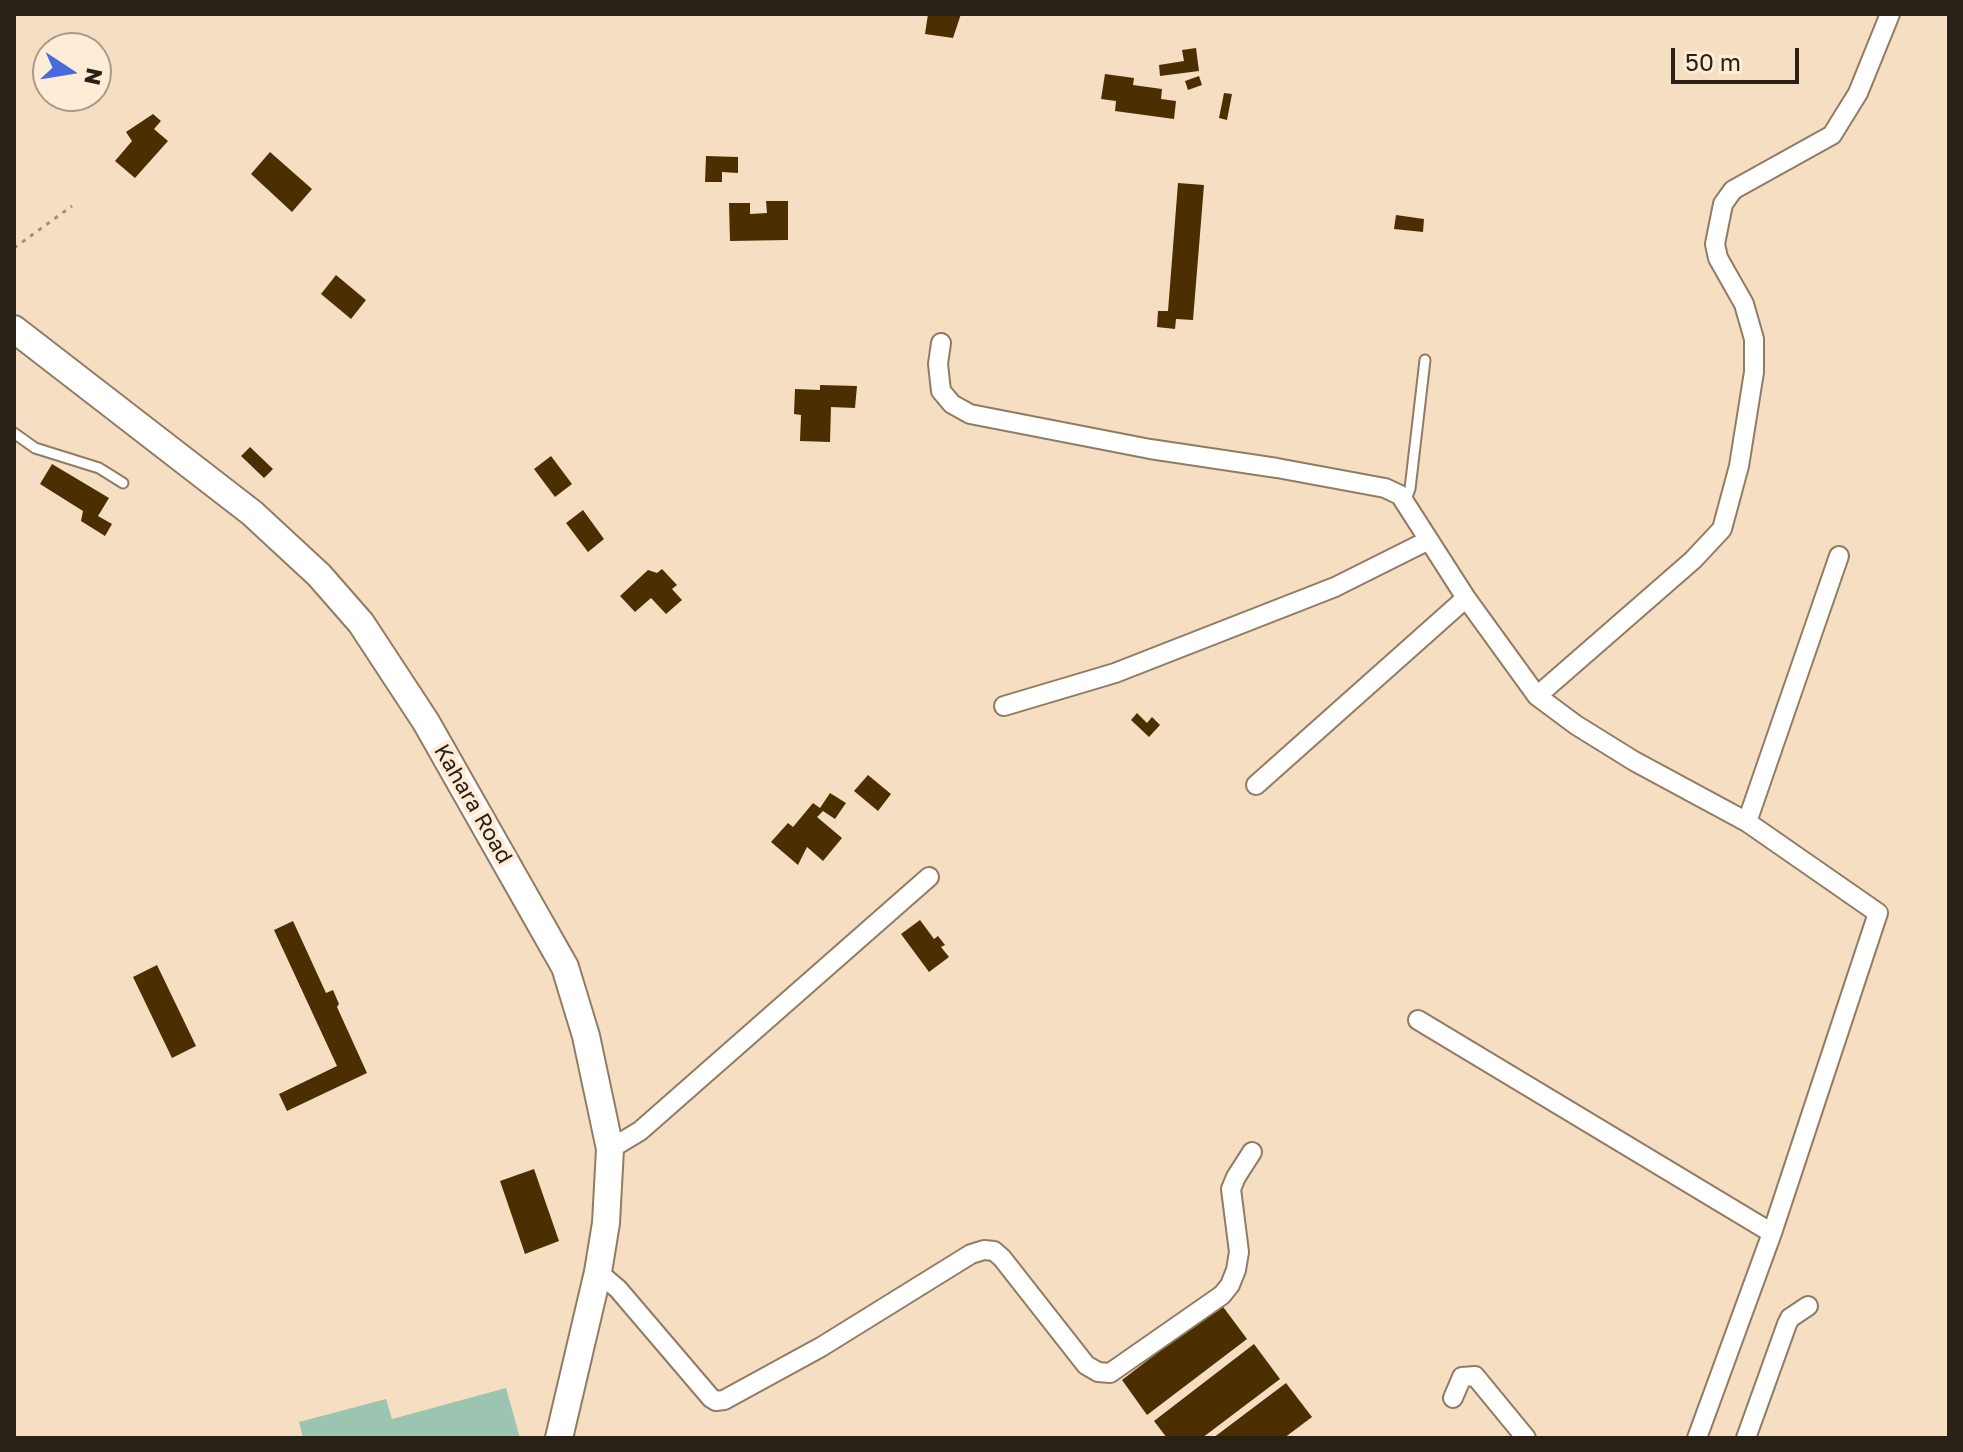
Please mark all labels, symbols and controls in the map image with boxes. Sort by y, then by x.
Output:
north arrow [32,32,112,112]
scale bar [1675,32,1803,82]
text: 50 m [1685,47,1741,76]
text: N [79,66,109,88]
street label: Kahara Road [428,740,518,868]

